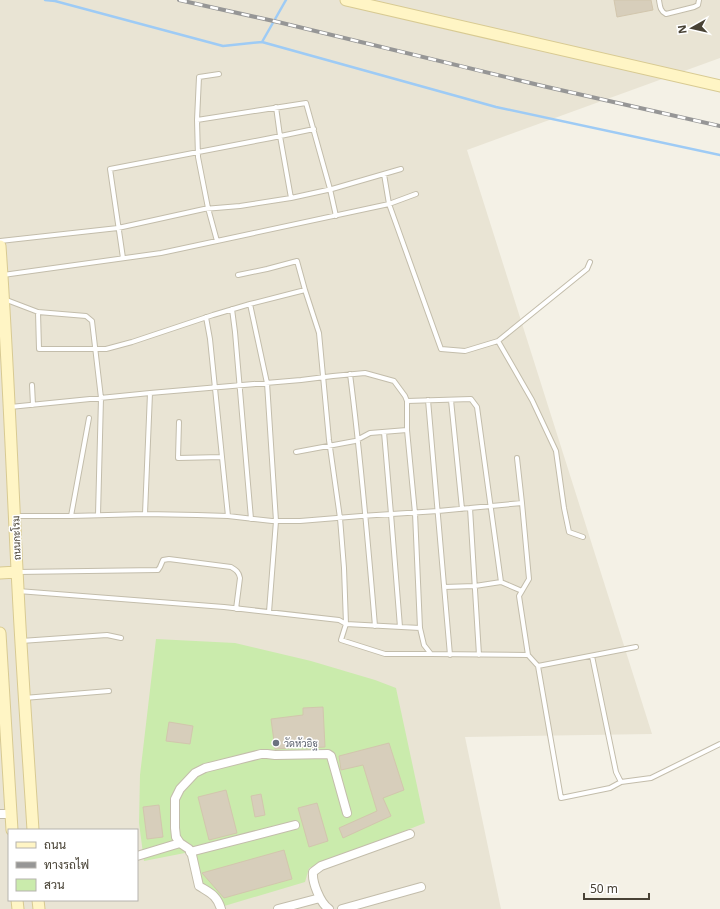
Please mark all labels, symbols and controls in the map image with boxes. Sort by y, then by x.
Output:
north arrow [672,8,712,48]
text: N [674,24,690,35]
street label: ถนนกะโรม [8,516,24,560]
place label: วัดหัวอิฐ [284,736,318,751]
marker: วัดหัวอิฐ [271,738,281,748]
legend [8,829,138,901]
text: ถนน [44,836,67,853]
text: ทางรถไฟ [44,856,89,873]
scale bar [584,875,649,901]
text: สวน [44,876,65,893]
text: 50 m [590,880,618,897]

